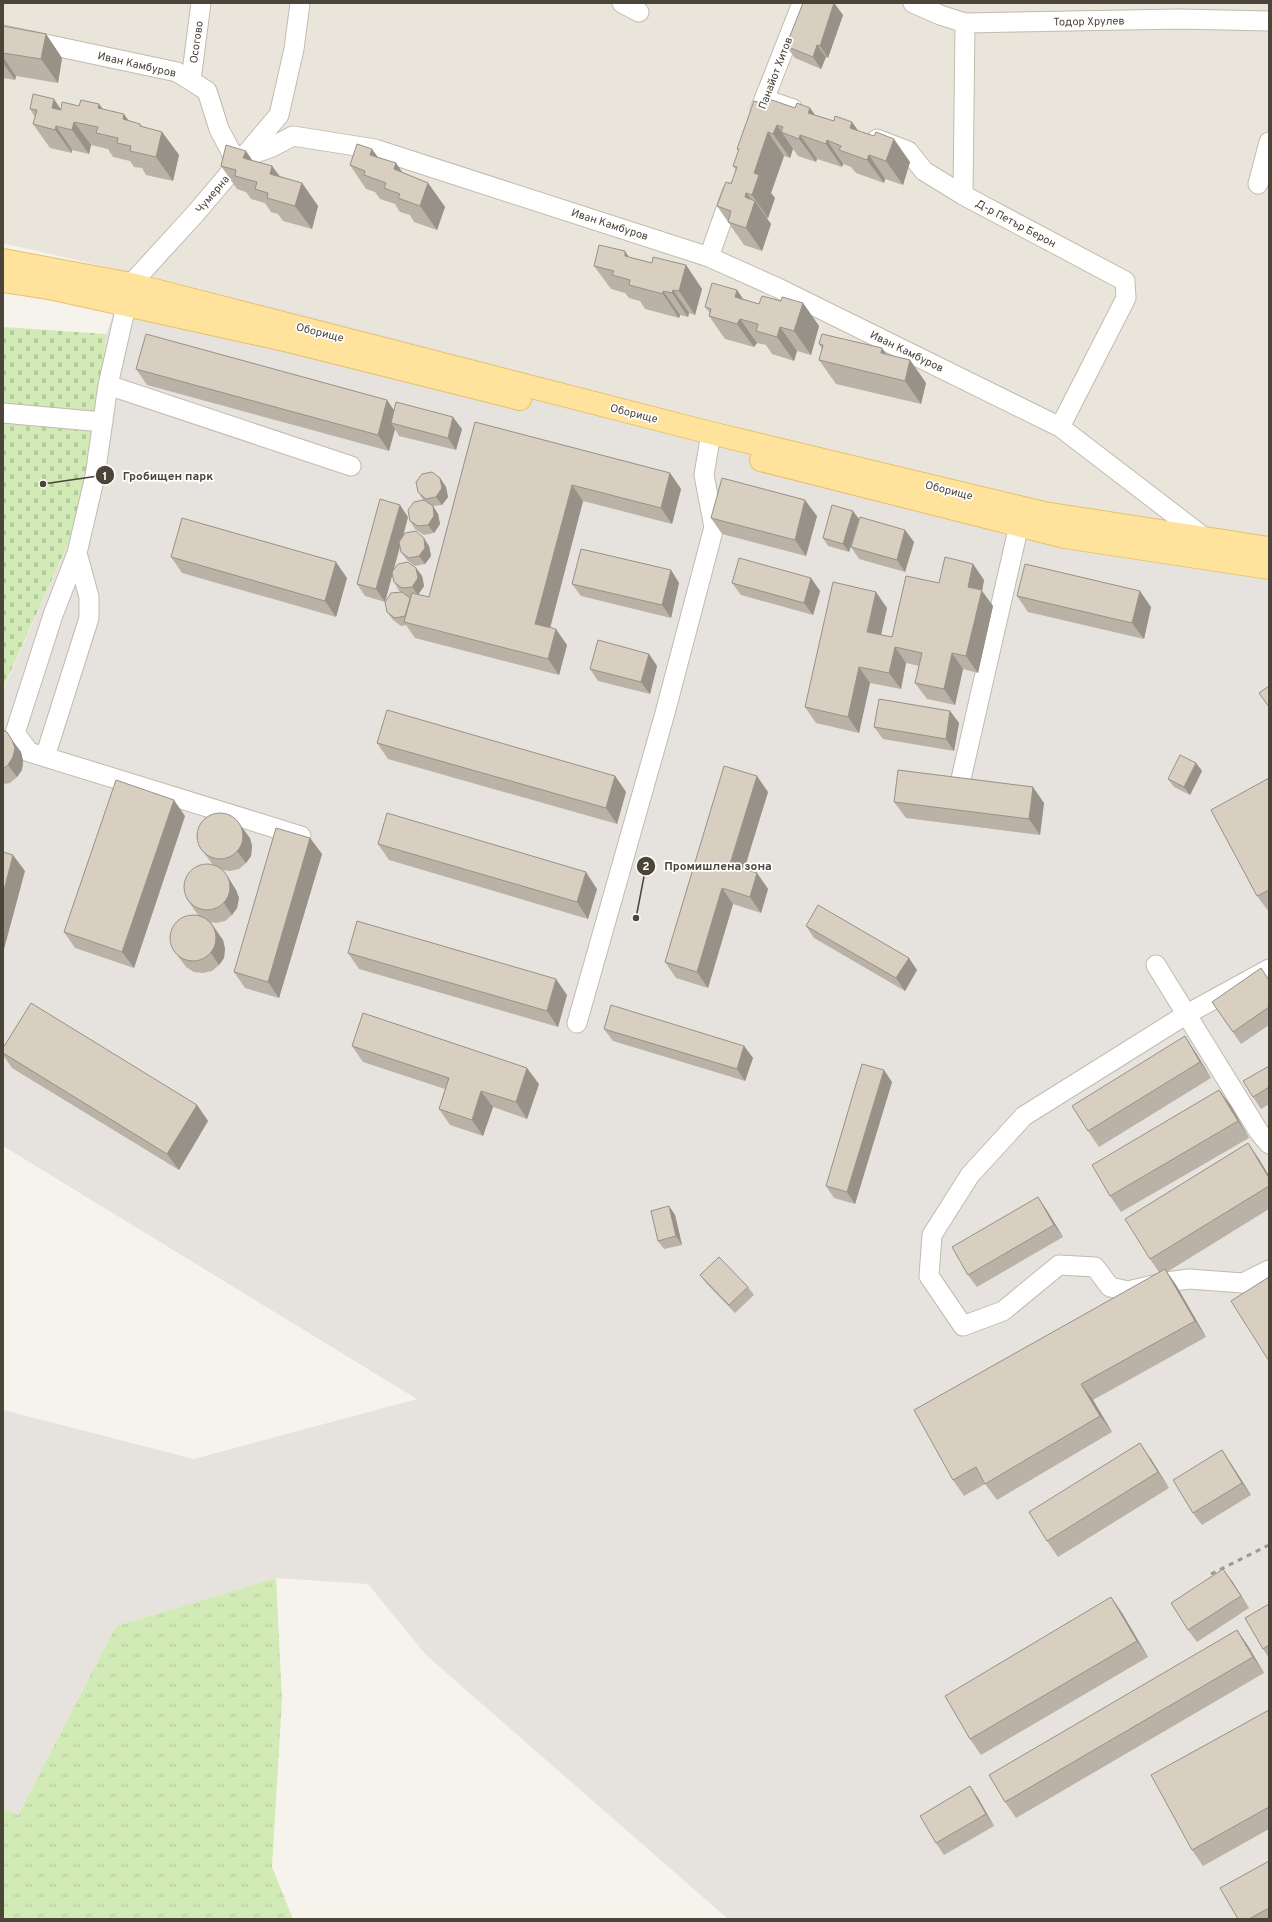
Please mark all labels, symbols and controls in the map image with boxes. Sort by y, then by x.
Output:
street label: Тодор Хрулев [1053,14,1125,30]
street label: Осогово [187,20,207,64]
street label: Панайот Хитов [756,35,796,112]
street label: Иван Камбуров [96,49,177,81]
street label: Чумерна [193,173,233,217]
street label: Д-р Петър Берон [973,197,1058,251]
street label: Иван Камбуров [569,206,650,244]
street label: Оборище [294,320,345,346]
street label: Иван Камбуров [867,328,946,376]
street label: Оборище [608,401,659,427]
callout: Гробищен парк [95,463,222,487]
text: 1 [103,469,107,485]
text: Гробищен парк [123,469,213,485]
street label: Оборище [923,478,974,504]
callout: Промишлена зона [636,854,780,878]
text: 2 [642,859,650,875]
text: Промишлена зона [664,859,772,875]

